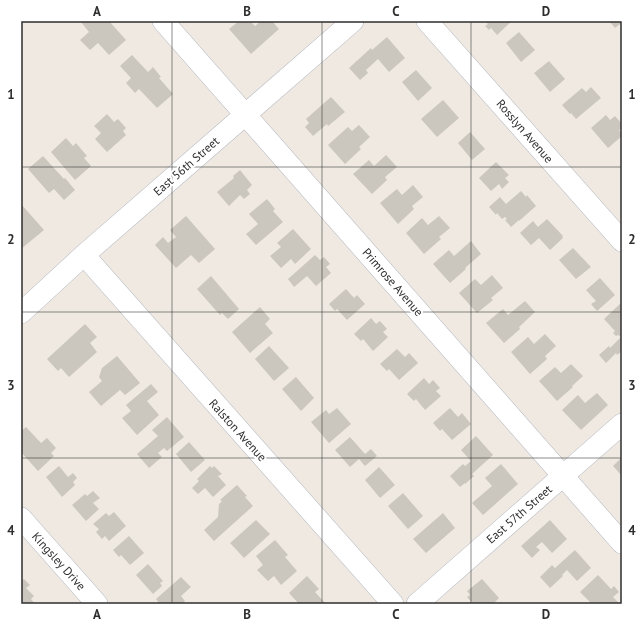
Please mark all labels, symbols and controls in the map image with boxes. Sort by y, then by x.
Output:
text: A [93,3,101,20]
text: B [243,3,251,20]
text: C [392,3,400,20]
text: D [542,3,550,20]
text: 1 [7,86,15,103]
text: 1 [628,86,636,103]
street label: Rosslyn Avenue [493,96,557,166]
street label: East 56th Street [150,133,222,199]
text: 2 [7,231,15,248]
text: 2 [628,231,636,248]
street label: Primrose Avenue [359,245,427,319]
text: 3 [7,377,15,394]
text: 3 [628,377,636,394]
street label: Ralston Avenue [206,396,270,464]
street label: East 57th Street [483,481,555,547]
text: 4 [7,522,15,539]
text: 4 [628,522,636,539]
street label: Kingsley Drive [29,529,89,593]
text: A [93,606,101,623]
text: B [243,606,251,623]
text: C [392,606,400,623]
text: D [542,606,550,623]

